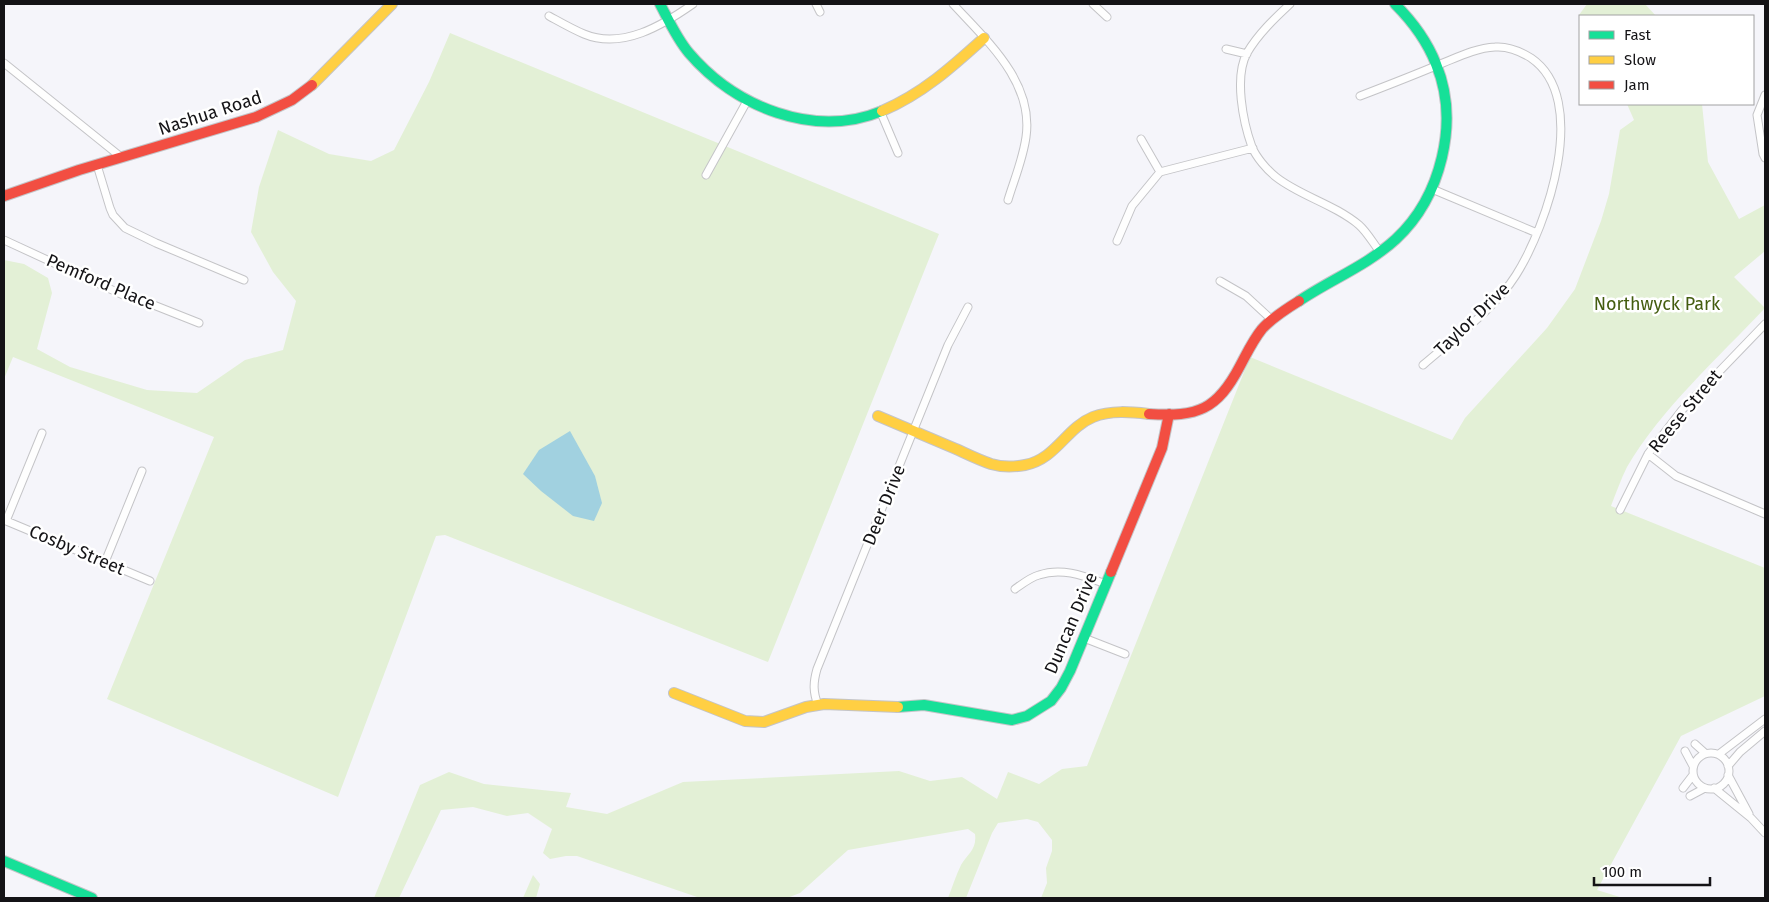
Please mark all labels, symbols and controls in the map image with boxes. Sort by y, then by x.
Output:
legend [1579,15,1754,105]
text: Fast [1624,26,1651,44]
text: Slow [1624,51,1656,69]
text: Jam [1624,76,1650,94]
street label: Nashua Road [156,86,264,140]
street label: Pemford Place [43,249,159,315]
street label: Taylor Drive [1430,278,1514,360]
park label: Northwyck Park [1594,293,1721,315]
street label: Reese Street [1644,364,1727,457]
street label: Deer Drive [858,461,910,549]
street label: Cosby Street [26,520,129,580]
street label: Duncan Drive [1040,569,1102,677]
scale bar [1594,854,1710,886]
text: 100 m [1602,863,1642,881]

